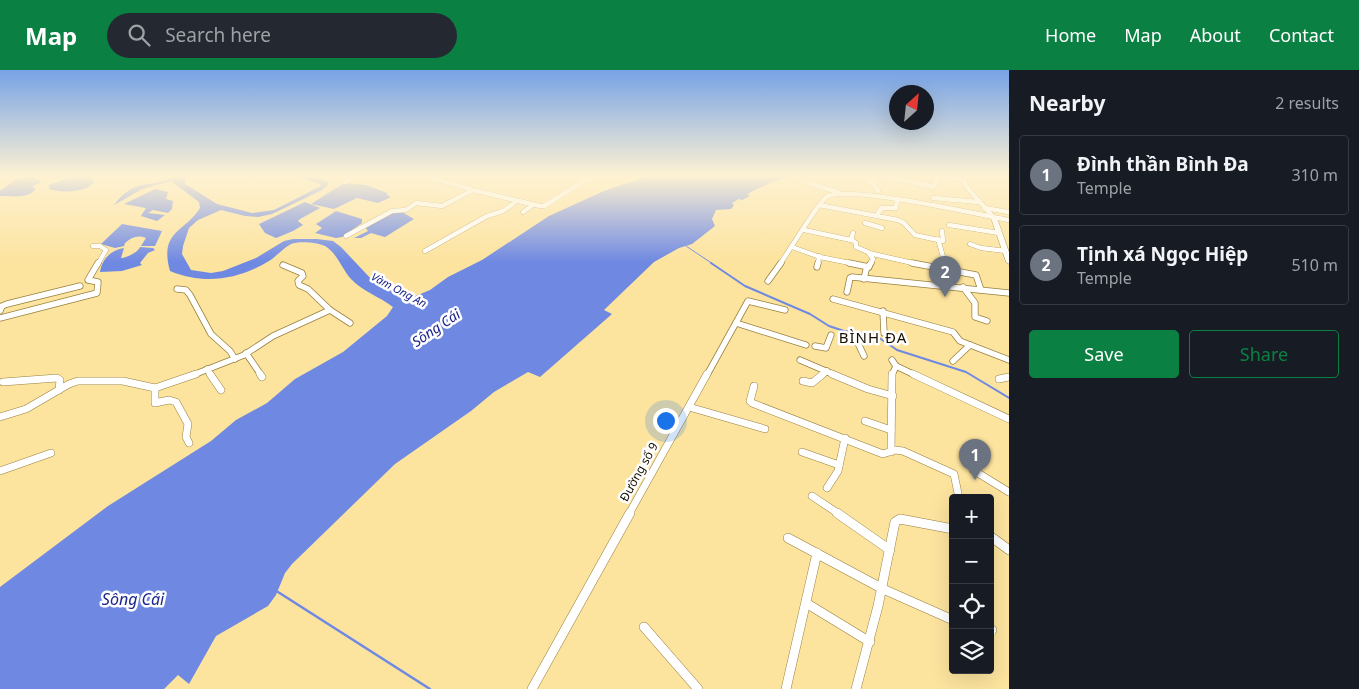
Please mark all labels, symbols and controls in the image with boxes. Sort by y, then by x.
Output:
search box [107,13,457,58]
text: Map [25,19,77,52]
icon: search [125,21,153,49]
text: Search here [165,22,271,48]
text: Home [1045,23,1096,47]
text: Map [1124,23,1162,47]
text: About [1190,23,1241,47]
text: Contact [1269,23,1334,47]
north arrow [889,85,934,130]
text: Nearby [1029,89,1105,117]
text: 2 results [1275,92,1339,114]
text: Đình thần Bình Đa [1077,151,1249,177]
text: 1 [1041,164,1051,186]
text: 310 m [1291,164,1338,186]
text: Temple [1077,177,1132,199]
text: Tịnh xá Ngọc Hiệp [1077,241,1248,267]
text: 2 [1041,254,1051,276]
text: 510 m [1291,254,1338,276]
pin: 2 [929,256,961,297]
text: Temple [1077,267,1132,289]
water label: Vàm Ong An [369,269,430,310]
water label: Sông Cái [408,304,464,351]
district label: BÌNH ĐA [839,327,907,347]
button: Save [1029,330,1179,378]
button: Share [1189,330,1339,378]
your location [653,408,679,434]
street label: Đường số 9 [615,439,662,504]
pin: 1 [959,439,991,480]
map controls [949,494,994,674]
button: + [949,494,994,539]
button: − [949,539,994,584]
button: locate [949,584,994,629]
water label: Sông Cái [102,588,165,610]
button: layers [949,629,994,674]

